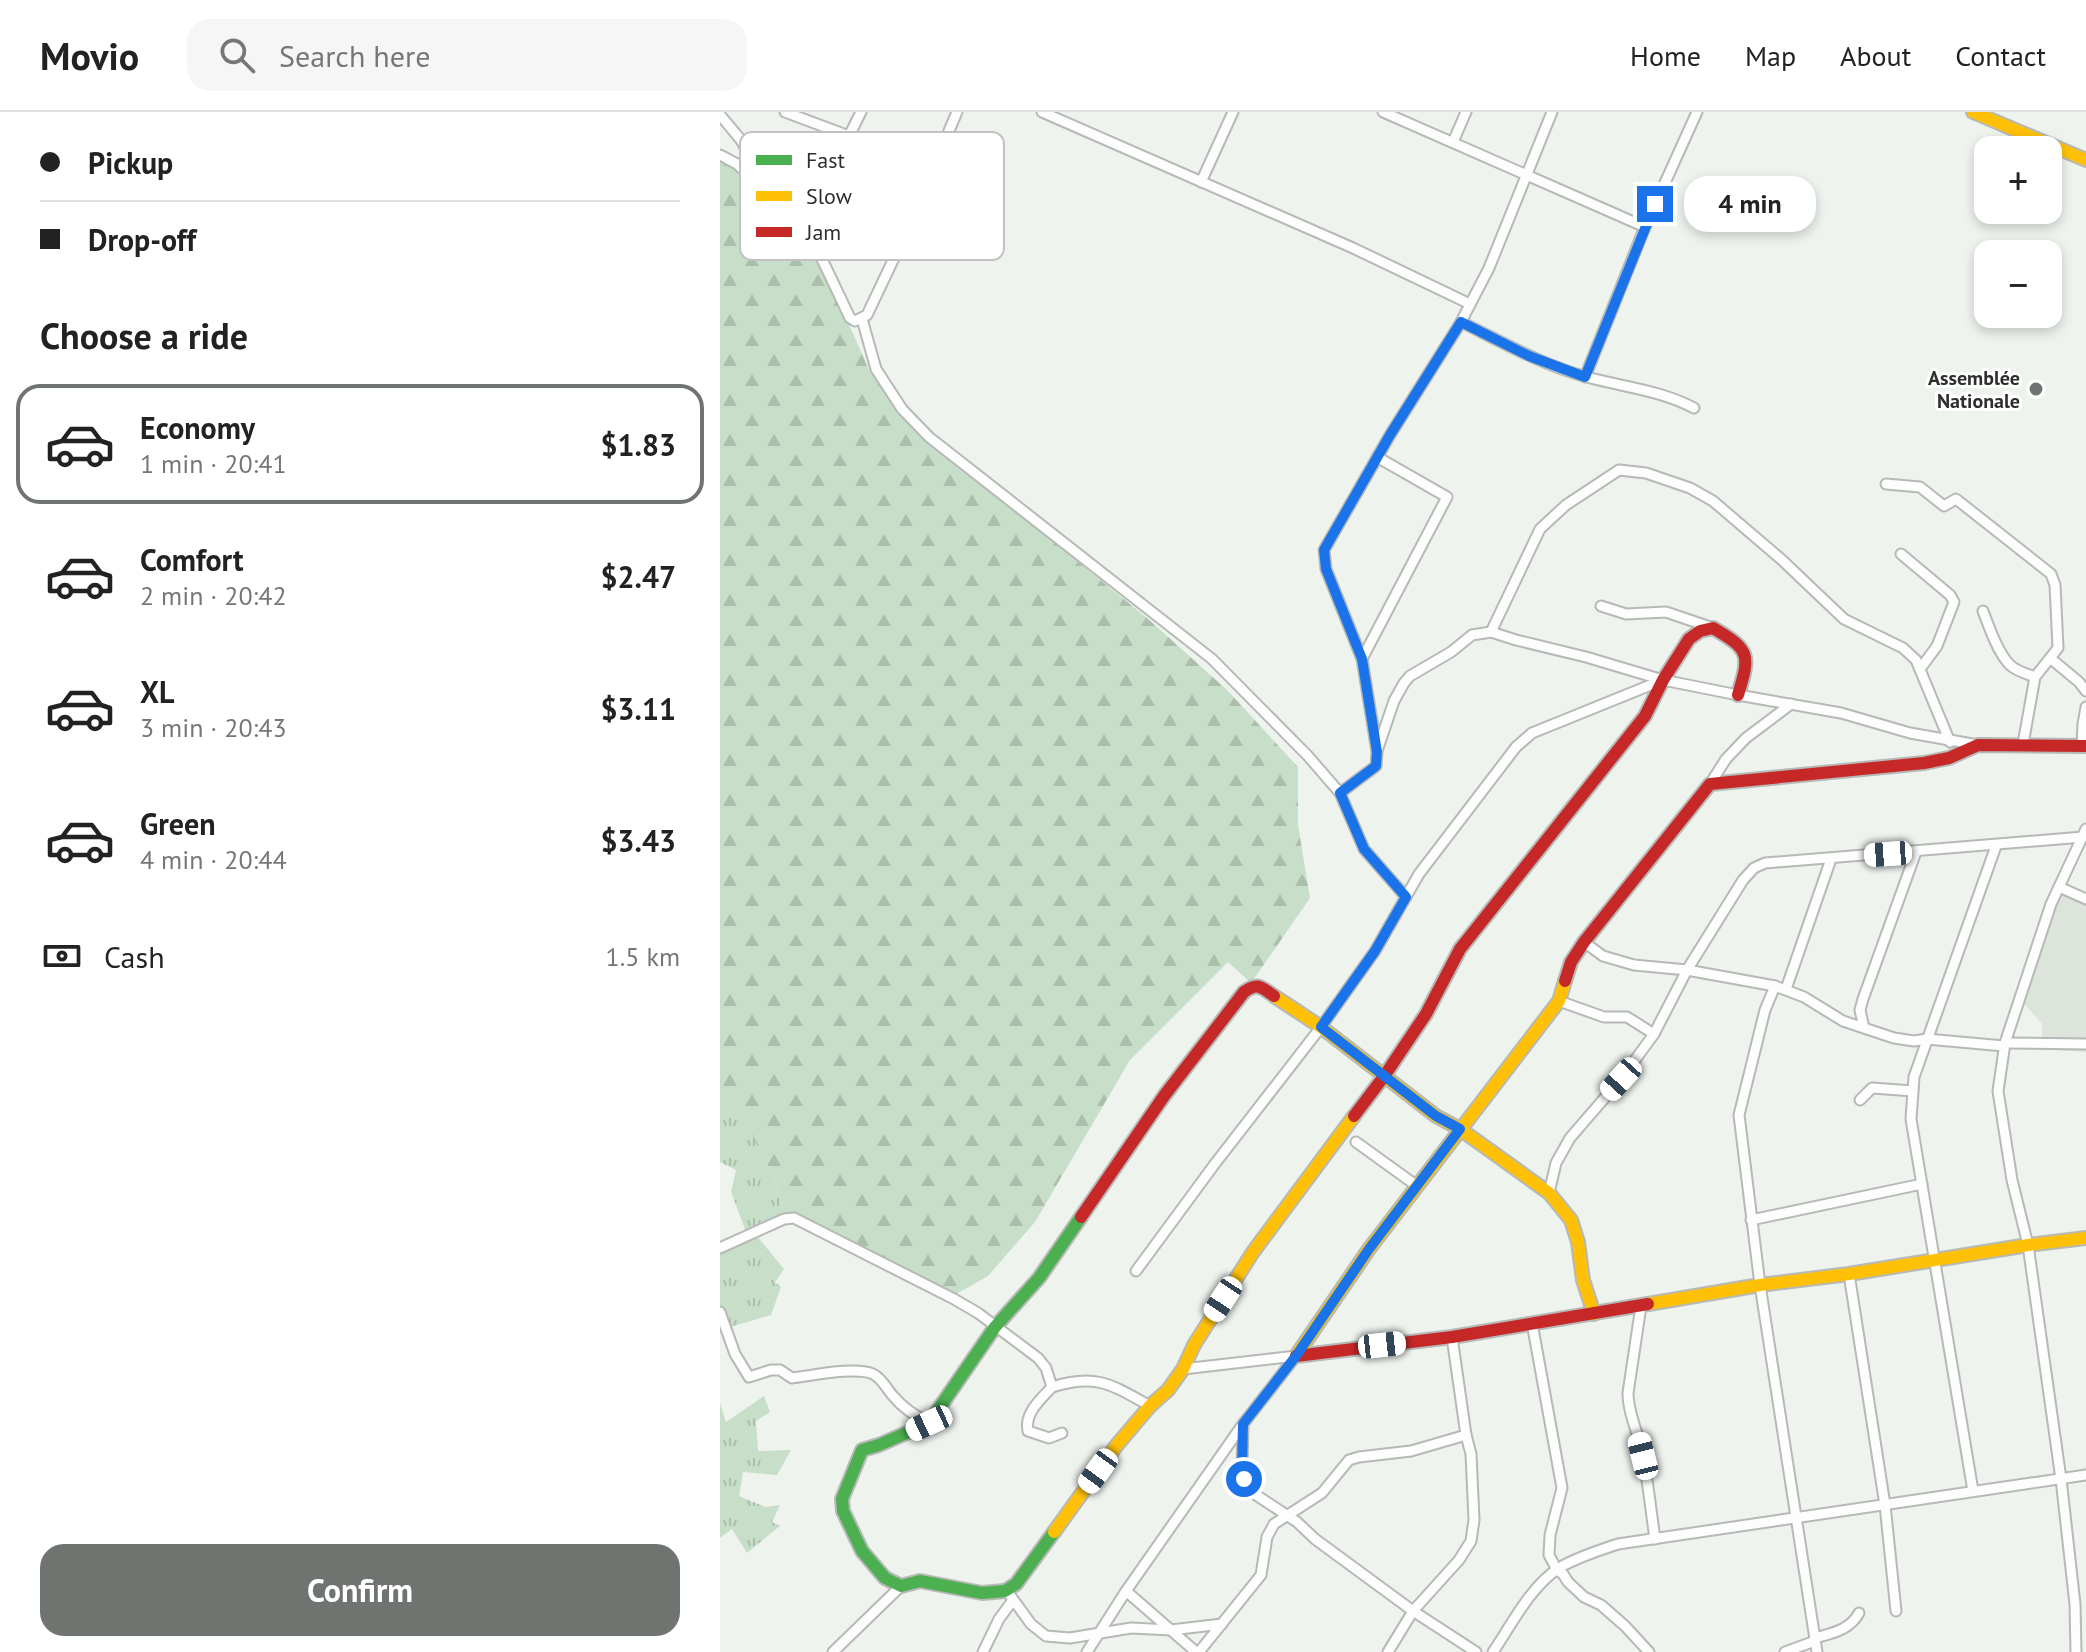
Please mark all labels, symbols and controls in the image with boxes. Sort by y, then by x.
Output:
search box [187,19,747,91]
text: Movio [40,31,139,80]
icon: search [215,33,259,77]
text: Search here [279,36,430,75]
text: Home [1630,37,1701,74]
text: Map [1745,37,1796,74]
text: About [1840,37,1911,74]
text: Contact [1955,37,2046,74]
legend [740,132,1004,260]
map controls [1974,136,2062,328]
button: + [1974,136,2062,224]
text: Pickup [88,143,173,182]
text: Fast [806,146,846,174]
callout: 4 min [1683,176,1815,232]
text: Slow [806,182,852,210]
route end [1637,186,1673,222]
text: 4 min [1718,187,1782,220]
text: Jam [805,218,841,246]
text: Drop-off [88,220,196,259]
button: − [1974,240,2062,328]
text: Choose a ride [40,312,248,359]
place label: Assemblée Nationale [1928,365,2020,414]
marker: Assemblée Nationale [2027,380,2045,398]
icon: car [44,408,116,480]
text: Economy [140,408,255,447]
text: $1.83 [601,425,676,464]
text: 1 min · 20:41 [140,447,287,480]
icon: car [44,540,116,612]
text: Comfort [140,540,243,579]
text: $2.47 [601,557,676,596]
text: 2 min · 20:42 [140,579,287,612]
icon: car [44,672,116,744]
text: XL [140,672,174,711]
text: $3.11 [601,689,676,728]
text: 3 min · 20:43 [140,711,287,744]
icon: car [44,804,116,876]
text: Green [140,804,215,843]
text: $3.43 [601,821,676,860]
car [1863,840,1913,868]
text: 4 min · 20:44 [140,843,287,876]
icon: cash [40,934,84,978]
text: Cash [104,937,165,976]
text: 1.5 km [606,940,680,973]
car [1596,1053,1646,1105]
car [1200,1272,1246,1326]
car [1357,1331,1407,1359]
car [902,1402,956,1444]
car [1626,1430,1660,1482]
car [1074,1445,1122,1497]
route start [1226,1461,1262,1497]
button: Confirm [40,1544,680,1636]

